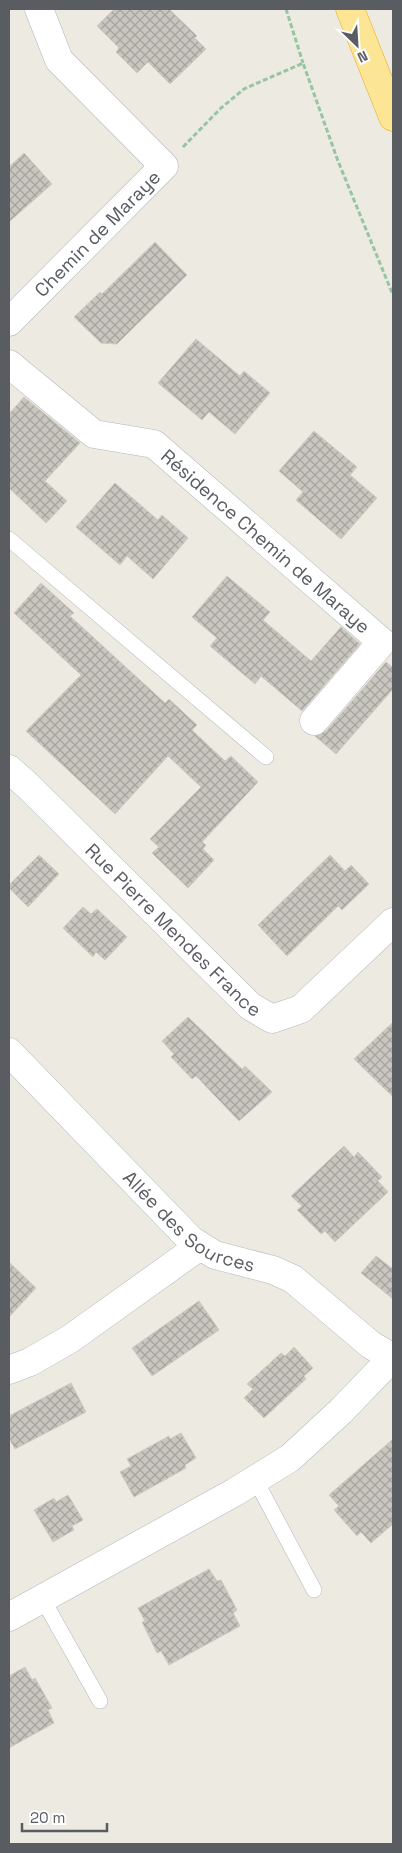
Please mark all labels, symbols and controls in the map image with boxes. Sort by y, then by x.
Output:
north arrow [332,20,382,70]
text: N [354,47,371,67]
street label: Chemin de Maraye [29,165,166,302]
street label: Résidence Chemin de Maraye [156,444,375,639]
street label: Rue Pierre Mendes France [80,838,265,1023]
street label: Allée des Sources [117,1165,258,1278]
scale bar [22,1800,108,1832]
text: 20 m [30,1808,65,1827]

